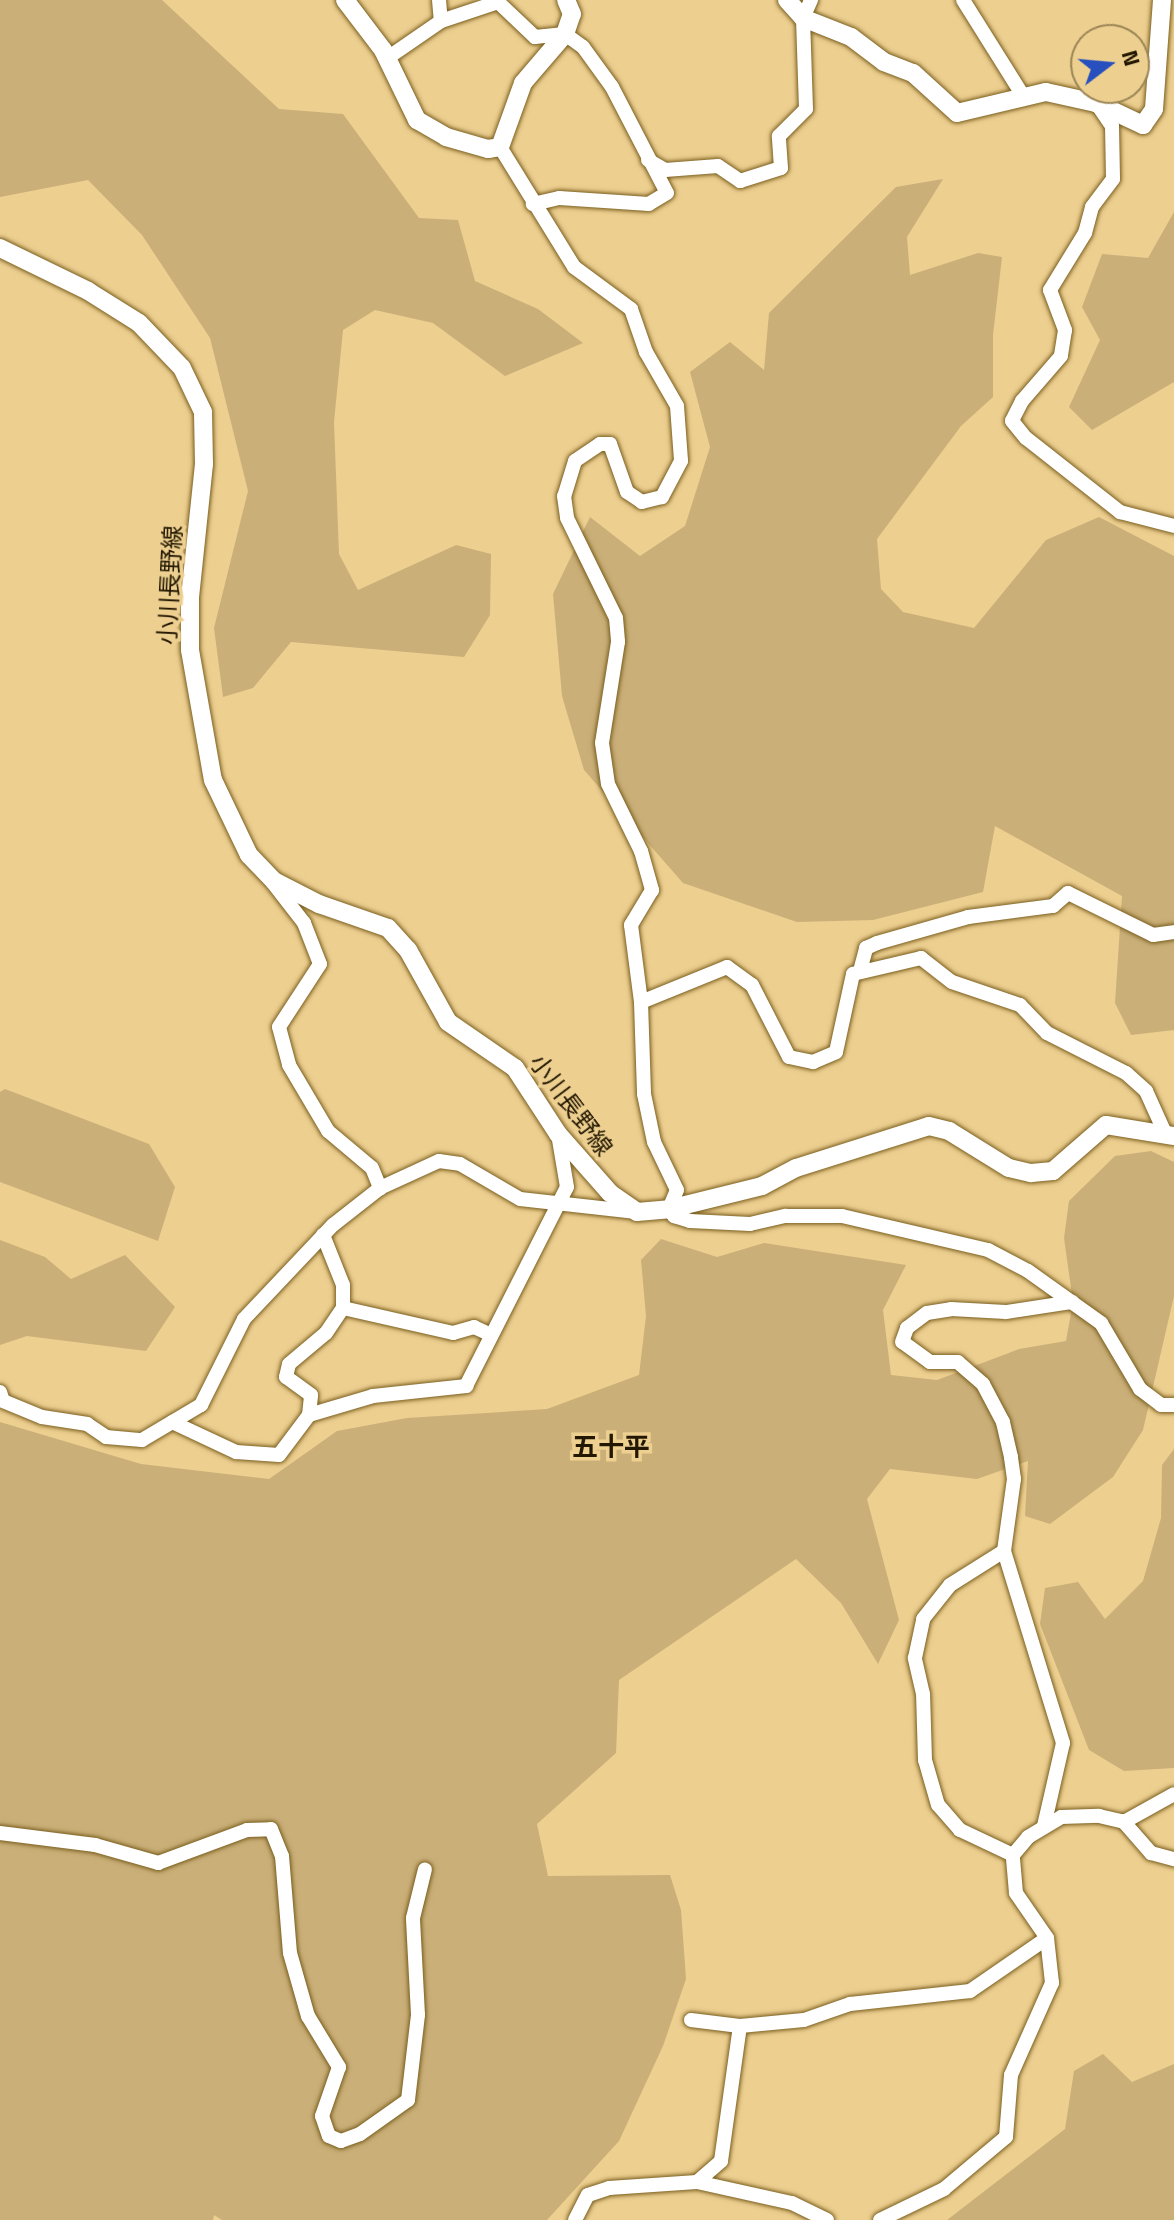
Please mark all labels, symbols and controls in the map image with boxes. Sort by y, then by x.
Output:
north arrow [1070,24,1150,104]
text: N [1113,46,1150,70]
street label: 小川長野線 [152,524,188,646]
street label: 小川長野線 [523,1048,619,1162]
district label: 五十平 [572,1431,650,1463]

